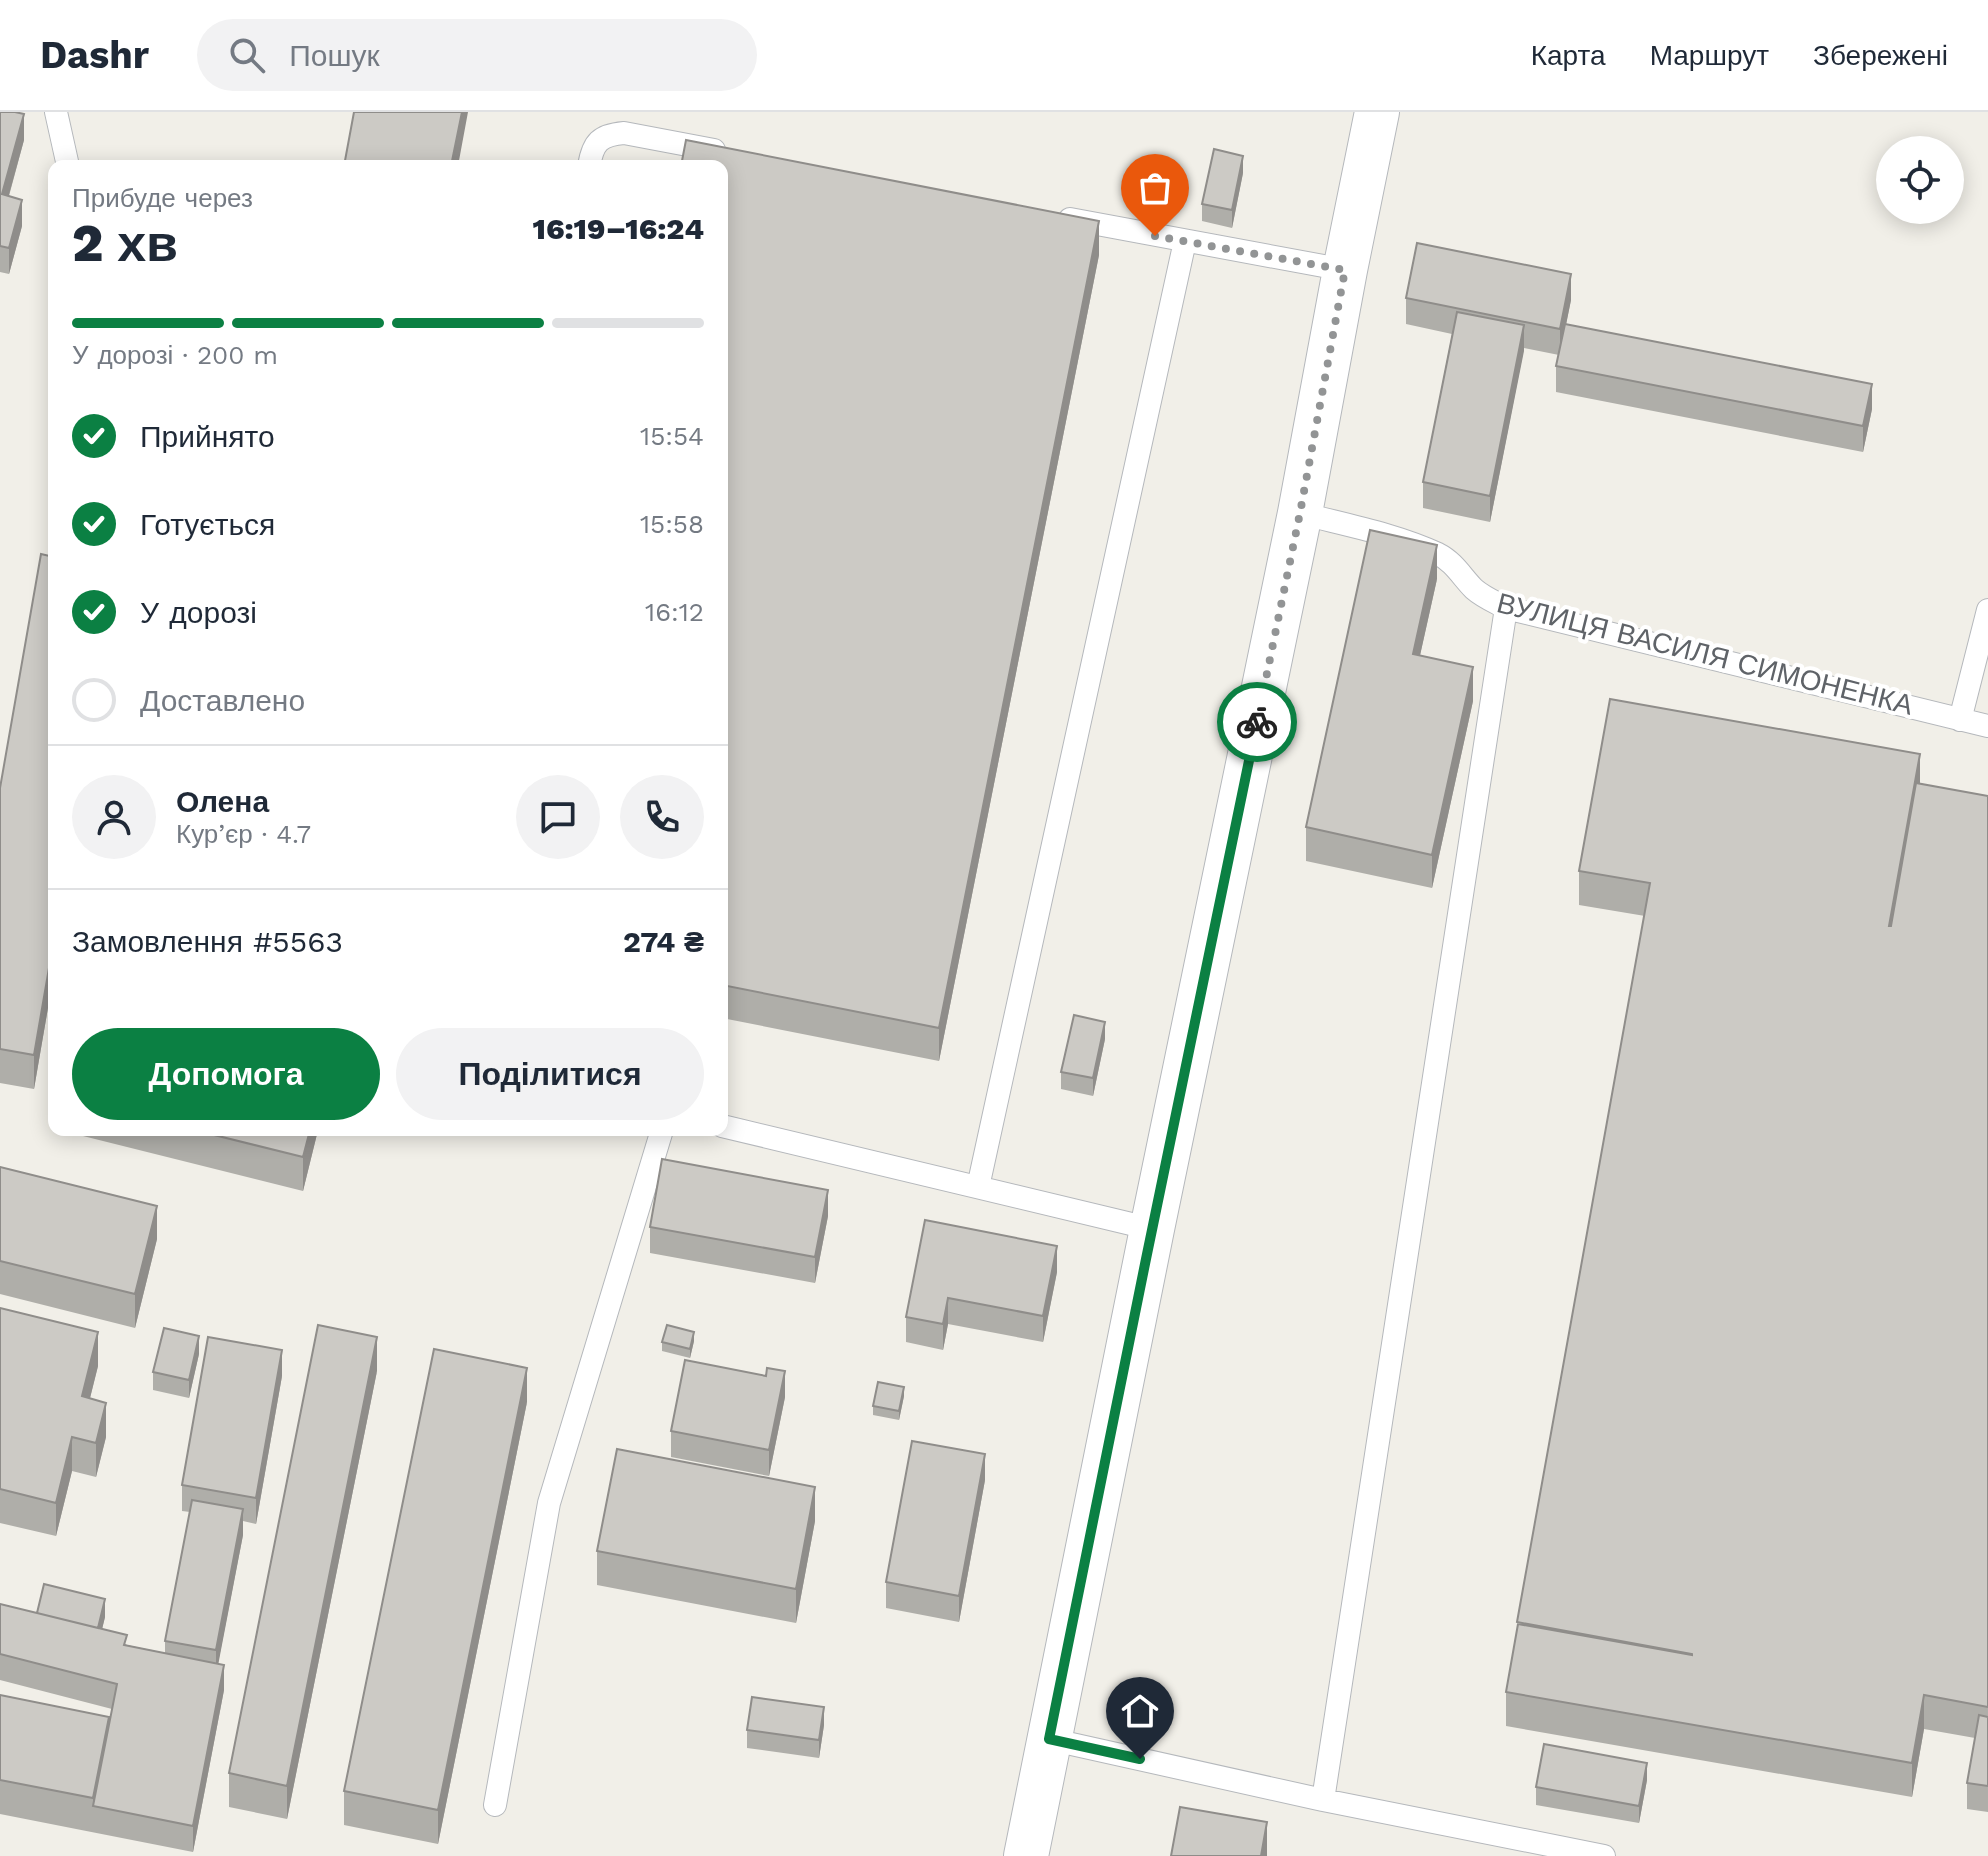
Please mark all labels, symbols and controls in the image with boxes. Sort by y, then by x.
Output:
search box [197,19,757,91]
text: Dashr [40,33,149,77]
icon: search [225,33,269,77]
text: Пошук [289,38,380,73]
text: Карта [1531,39,1606,72]
text: Маршрут [1650,39,1769,72]
text: Збережені [1813,39,1948,72]
map controls [1876,136,1964,224]
button: locate [1876,136,1964,224]
pin [1121,154,1189,236]
icon: bag [1133,166,1177,210]
text: Прибуде через [72,183,253,213]
text: 16:19–16:24 [533,211,704,246]
text: 2 хв [72,213,178,274]
text: У дорозі · 200 m [72,340,278,370]
icon: check [72,414,116,458]
text: Прийнято [140,419,275,454]
text: 15:54 [640,421,704,451]
icon: check [72,502,116,546]
text: Готується [140,507,275,542]
text: 15:58 [640,509,704,539]
street label: ВУЛИЦЯ ВАСИЛЯ СИМОНЕНКА [1494,586,1917,722]
icon: check [72,590,116,634]
text: У дорозі [140,595,257,630]
text: 16:12 [645,597,704,627]
courier [1217,682,1297,762]
text: Доставлено [140,683,305,718]
icon: bike [1235,700,1279,744]
button: person [72,775,156,859]
button: chat [516,775,600,859]
button: phone [620,775,704,859]
text: Олена [176,784,269,819]
text: Кур’єр · 4.7 [176,819,311,849]
text: Замовлення #5563 [72,924,343,959]
text: 274 ₴ [623,924,704,959]
button: Допомога [72,1028,380,1120]
button: Поділитися [396,1028,704,1120]
pin [1106,1677,1174,1759]
icon: home [1118,1689,1162,1733]

